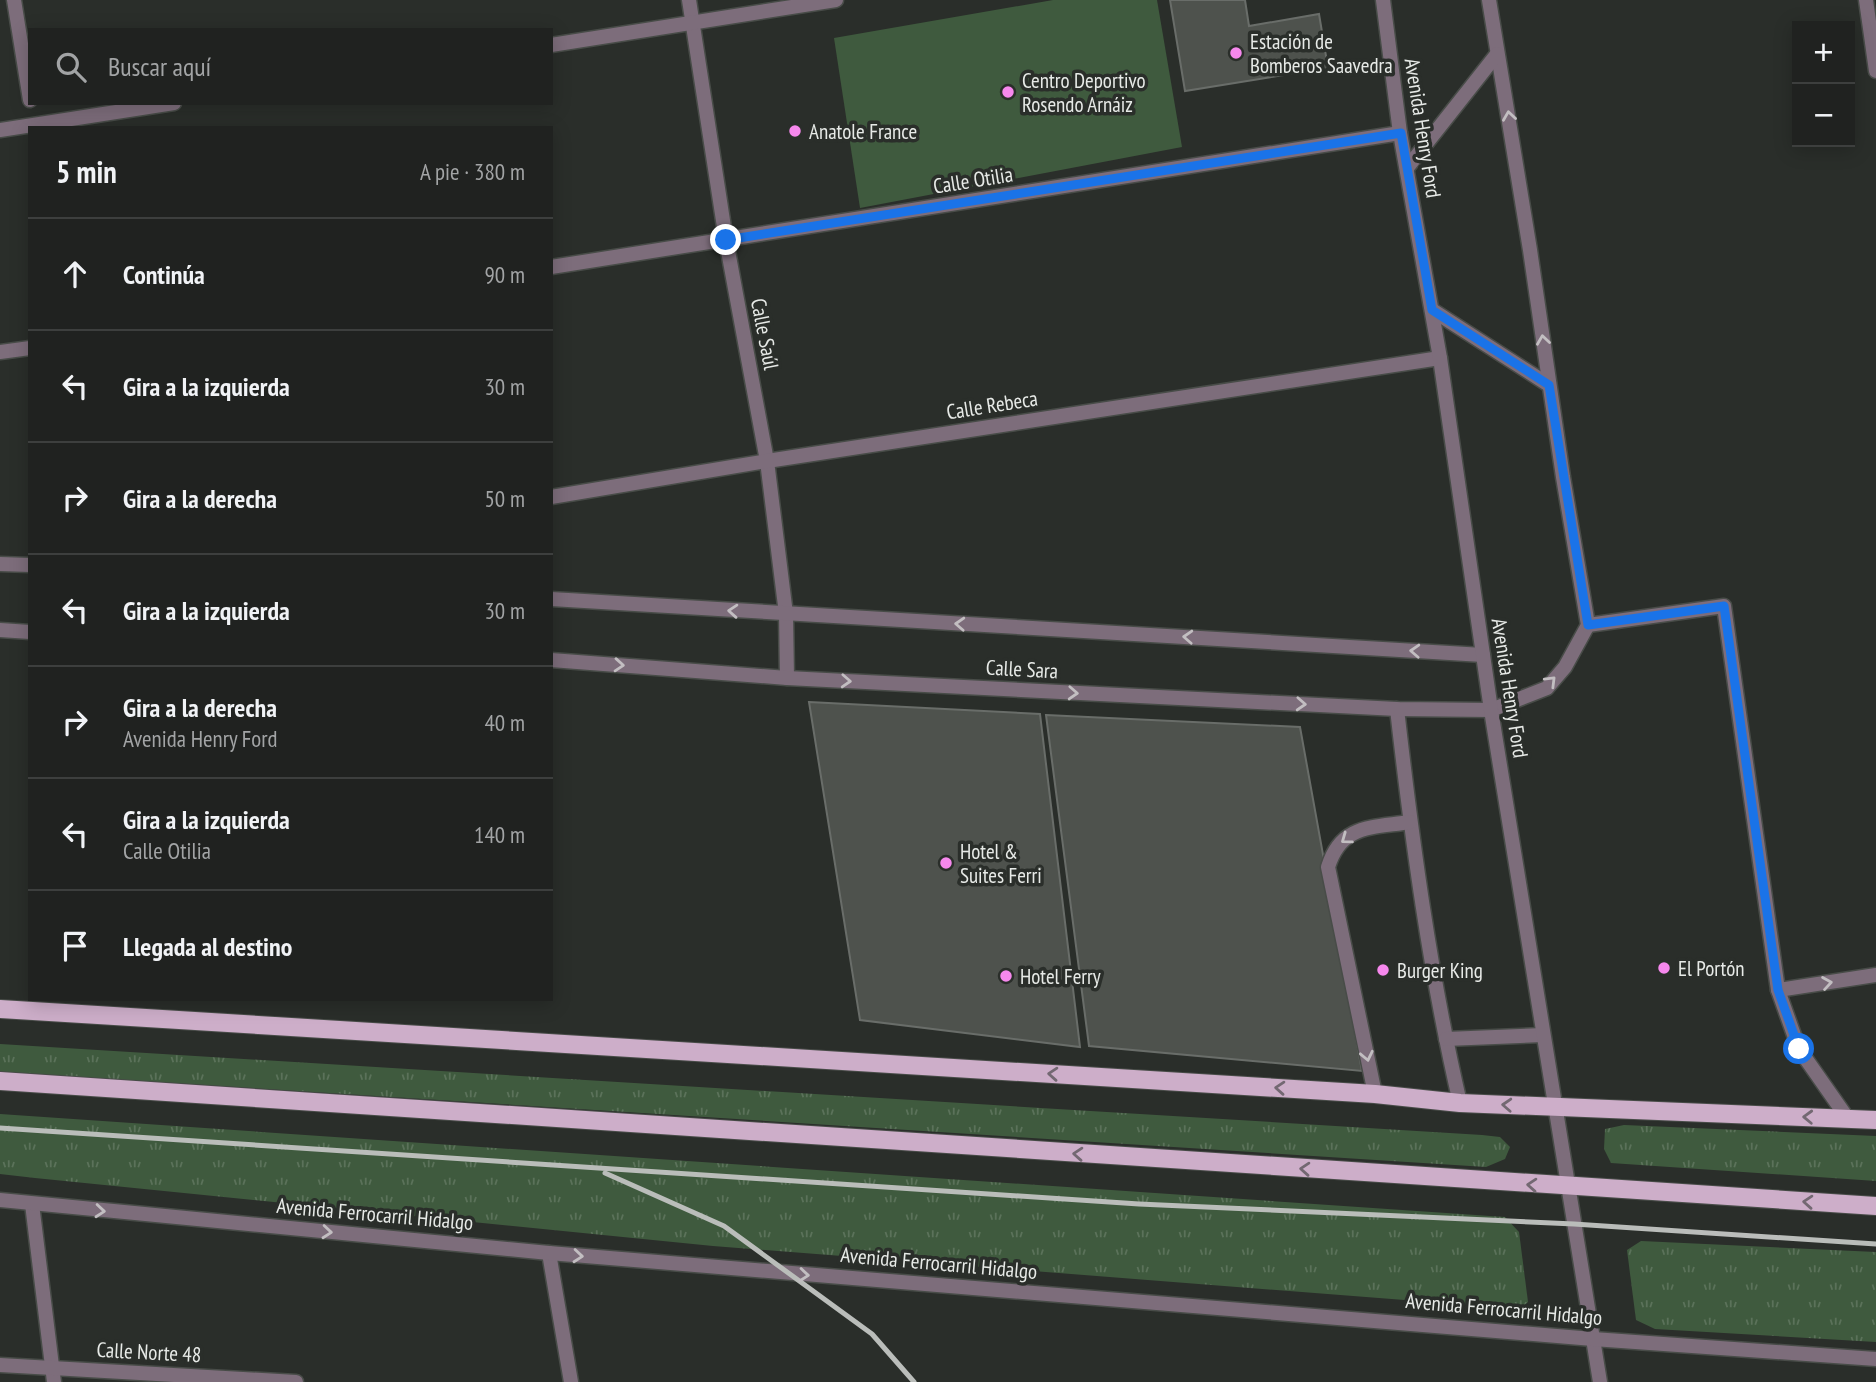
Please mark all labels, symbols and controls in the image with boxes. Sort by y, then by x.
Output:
map controls [1792,21,1855,147]
button: + [1792,21,1855,84]
search box [28,28,553,105]
place label: Estación de Bomberos Saavedra [1250,28,1393,79]
marker: Estación de Bomberos Saavedra [1228,45,1244,61]
icon: search [52,48,90,86]
text: Buscar aquí [108,50,211,83]
street label: Avenida Henry Ford [1399,56,1447,200]
place label: Centro Deportivo Rosendo Arnáiz [1022,67,1146,118]
marker: Centro Deportivo Rosendo Arnáiz [1000,84,1016,100]
button: − [1792,84,1855,147]
one-way arrow [1501,110,1516,121]
place label: Anatole France [809,118,917,145]
marker: Anatole France [787,123,803,139]
text: 5 min [56,152,117,191]
text: A pie · 380 m [420,157,525,186]
street label: Calle Otilia [931,160,1015,200]
route end [710,224,741,255]
icon: ahead [56,255,94,293]
text: Continúa [123,258,205,291]
text: 90 m [484,260,525,289]
street label: Calle Saúl [745,296,785,372]
one-way arrow [1535,335,1550,346]
icon: left [56,367,94,405]
text: Gira a la izquierda [123,370,290,403]
text: 30 m [484,372,525,401]
street label: Calle Rebeca [944,384,1040,426]
icon: right [56,479,94,517]
text: Gira a la derecha [123,482,277,515]
text: 50 m [484,484,525,513]
icon: left [56,591,94,629]
text: Gira a la izquierda [123,594,290,627]
text: 30 m [484,596,525,625]
one-way arrow [728,603,739,618]
street label: Avenida Henry Ford [1486,616,1534,760]
one-way arrow [955,617,966,632]
one-way arrow [1182,630,1193,645]
one-way arrow [1409,643,1420,658]
street label: Calle Sara [985,654,1059,684]
one-way arrow [614,657,625,672]
one-way arrow [841,673,852,688]
one-way arrow [1543,677,1556,690]
one-way arrow [1068,685,1079,700]
text: Gira a la derecha [123,691,277,724]
one-way arrow [1295,697,1306,712]
icon: right [56,703,94,741]
text: 40 m [484,708,525,737]
text: Avenida Henry Ford [123,724,278,753]
text: Gira a la izquierda [123,803,290,836]
icon: left [56,815,94,853]
text: 140 m [474,820,525,849]
one-way arrow [1341,831,1353,843]
text: Calle Otilia [123,836,211,865]
place label: Hotel & Suites Ferri [960,838,1042,889]
marker: Hotel & Suites Ferri [938,855,954,871]
icon: arrive [56,927,94,965]
text: Llegada al destino [123,930,292,963]
place label: El Portón [1678,955,1744,982]
place label: Burger King [1397,957,1483,984]
marker: El Portón [1656,960,1672,976]
marker: Burger King [1375,962,1391,978]
place label: Hotel Ferry [1020,963,1101,990]
marker: Hotel Ferry [998,968,1014,984]
one-way arrow [1821,976,1833,991]
route start [1783,1033,1814,1064]
one-way arrow [1359,1050,1374,1062]
one-way arrow [1047,1067,1058,1082]
one-way arrow [1275,1081,1286,1096]
one-way arrow [1501,1098,1512,1113]
one-way arrow [1802,1110,1813,1125]
one-way arrow [1072,1147,1083,1162]
one-way arrow [1299,1162,1310,1177]
one-way arrow [1526,1178,1537,1193]
street label: Avenida Ferrocarril Hidalgo [276,1192,474,1236]
one-way arrow [1802,1195,1813,1210]
one-way arrow [94,1203,106,1218]
one-way arrow [321,1224,332,1239]
street label: Avenida Ferrocarril Hidalgo [840,1241,1038,1285]
one-way arrow [572,1248,583,1263]
one-way arrow [799,1267,810,1282]
street label: Avenida Ferrocarril Hidalgo [1405,1287,1603,1331]
street label: Calle Norte 48 [96,1336,202,1368]

